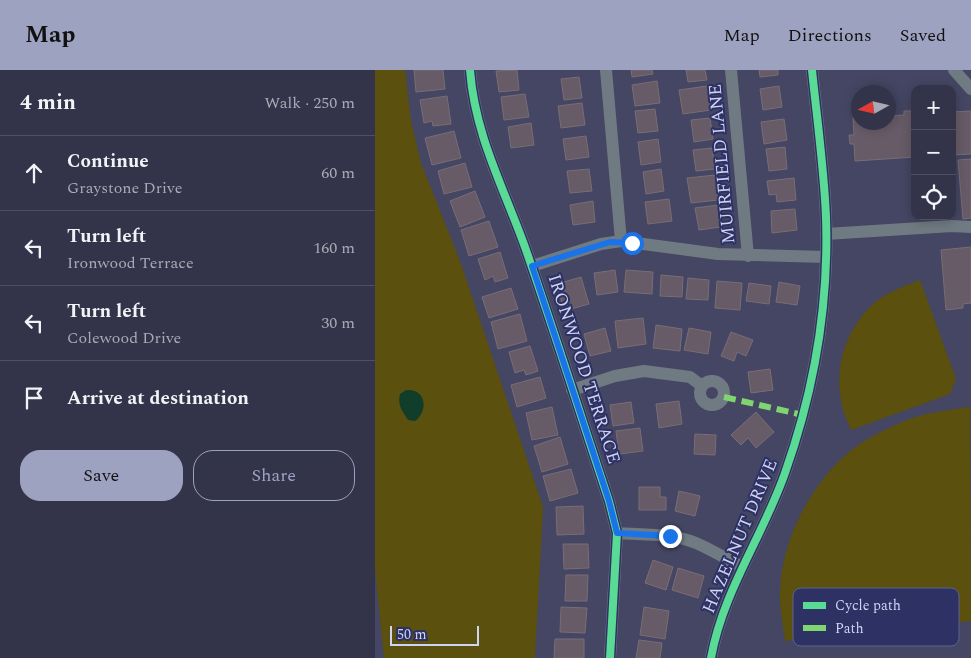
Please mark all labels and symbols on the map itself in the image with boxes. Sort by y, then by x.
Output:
street label: MUIRFIELD LANE [702,83,742,245]
north arrow [851,85,896,130]
route start [621,232,644,255]
street label: IRONWOOD TERRACE [541,271,627,467]
street label: HAZELNUT DRIVE [695,454,785,618]
route end [659,525,682,548]
legend [793,588,959,646]
text: Cycle path [835,595,901,616]
text: Path [835,618,864,639]
scale bar [390,623,479,646]

